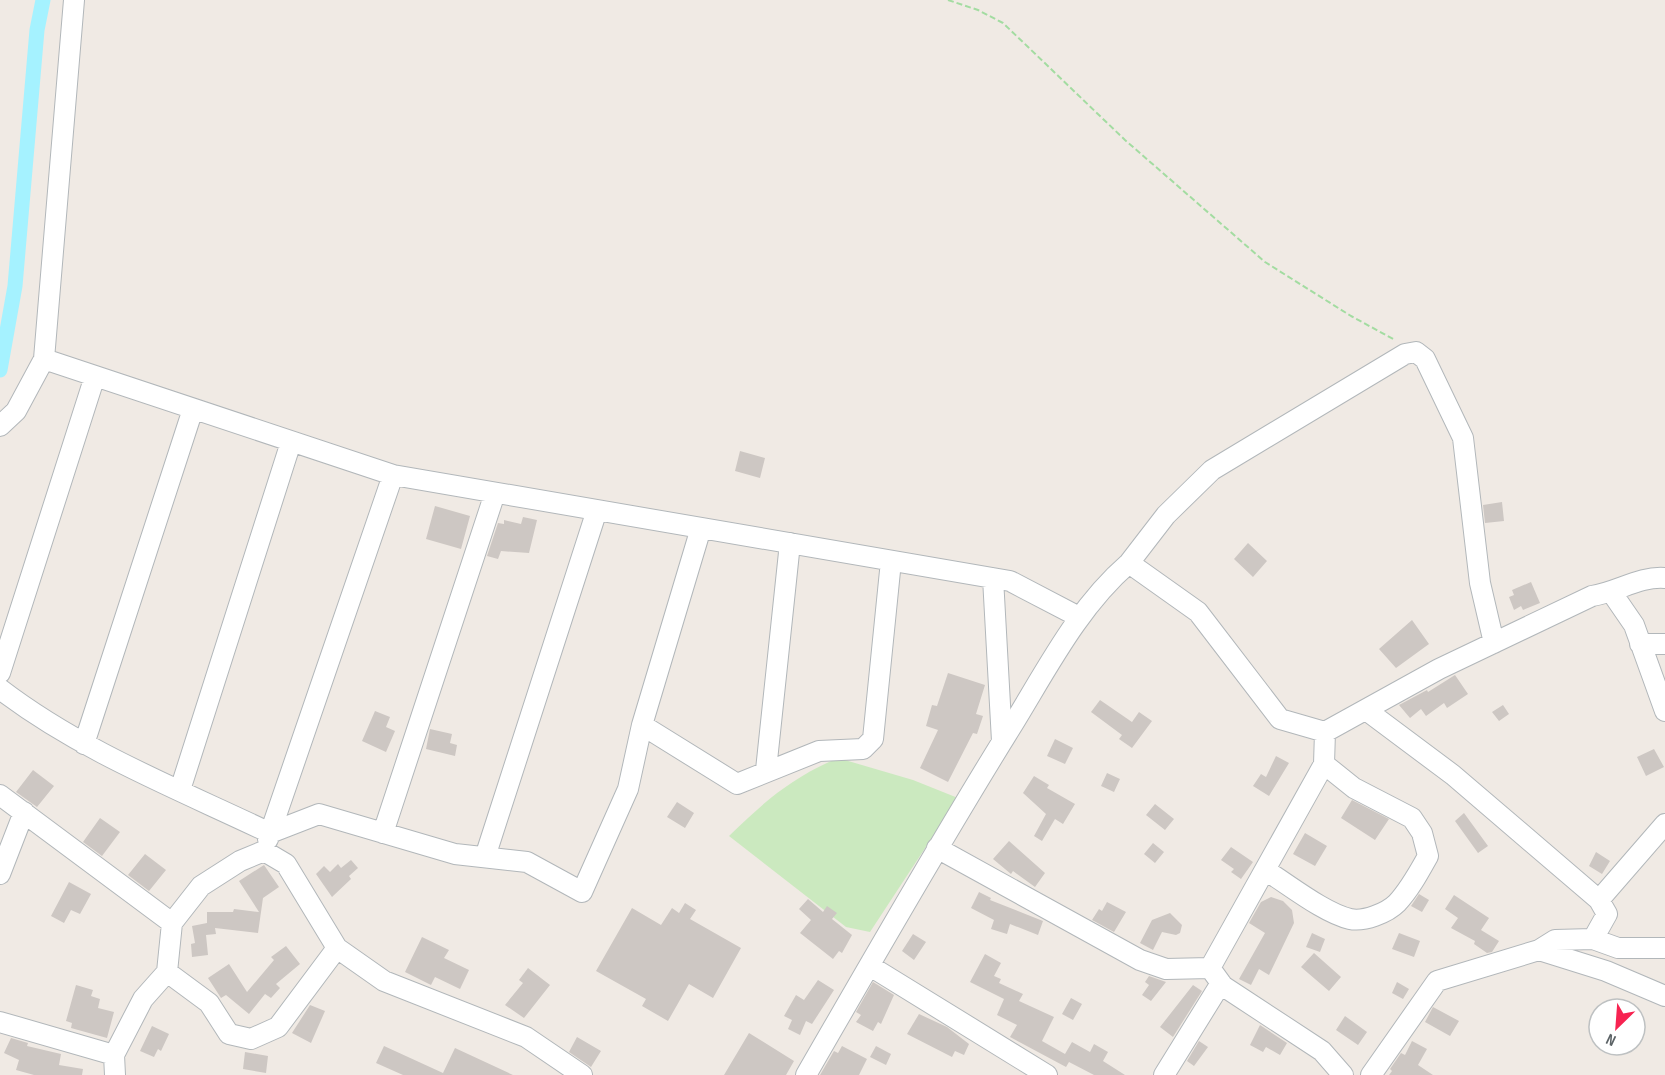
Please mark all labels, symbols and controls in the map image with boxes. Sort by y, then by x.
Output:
north arrow [1587,997,1647,1057]
text: N [1603,1029,1619,1050]

